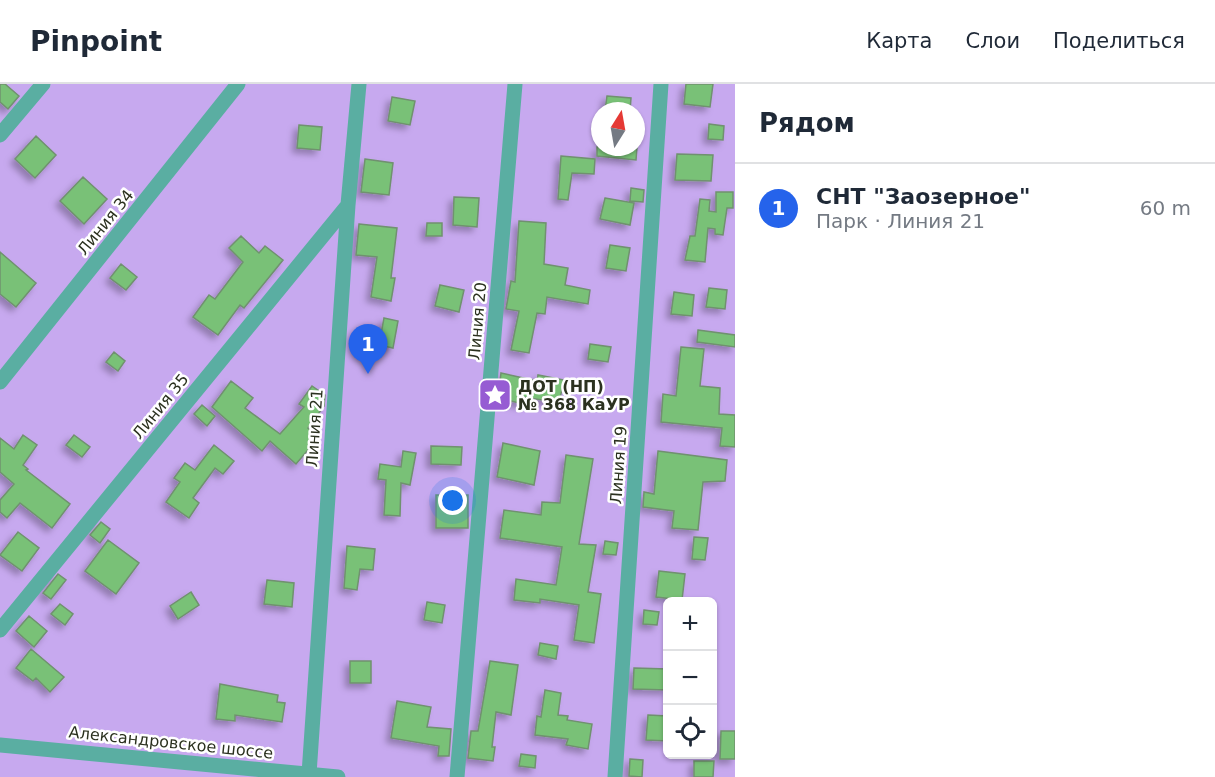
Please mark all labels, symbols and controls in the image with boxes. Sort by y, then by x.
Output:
text: Pinpoint [30,25,162,58]
text: Карта [866,29,932,53]
text: Слои [965,29,1020,53]
text: Поделиться [1053,29,1185,53]
north arrow [591,102,645,156]
text: Рядом [759,108,855,138]
text: СНТ "Заозерное" [816,184,1030,209]
street label: Линия 34 [73,186,137,259]
text: 1 [772,196,785,220]
text: 60 m [1140,196,1191,220]
text: Парк · Линия 21 [816,209,985,233]
street label: Линия 20 [465,281,490,361]
pin: 1 [348,324,388,374]
street label: Линия 35 [128,370,192,443]
place icon: ДОТ (НП) № 368 КаУР [477,377,513,413]
place label: ДОТ (НП) № 368 КаУР [518,377,630,414]
street label: Линия 21 [302,388,327,468]
street label: Линия 19 [606,425,631,505]
your location [438,486,467,515]
map controls [663,597,717,759]
button: + [663,597,717,651]
button: − [663,651,717,705]
button: locate [663,705,717,759]
street label: Александровское шоссе [68,722,274,763]

